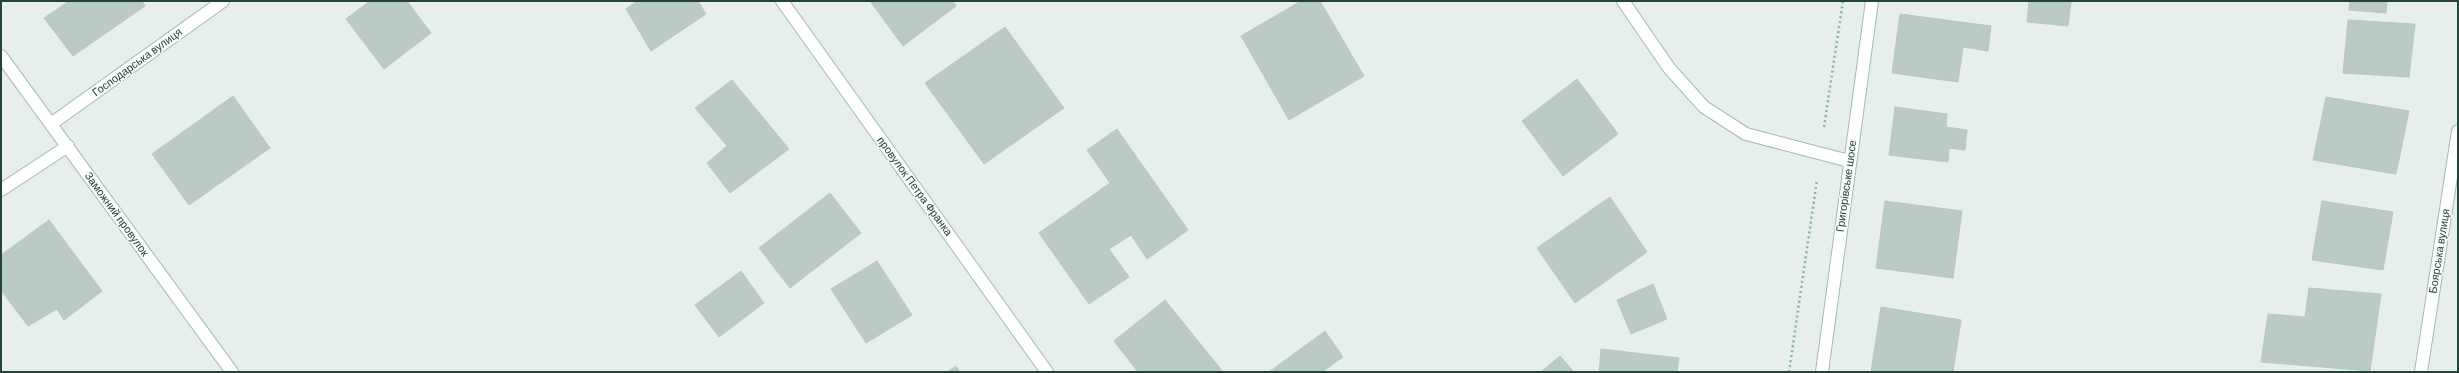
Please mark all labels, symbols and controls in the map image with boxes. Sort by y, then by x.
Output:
street label: Господарська вулиця [89,25,184,98]
street label: провулок Петра Франка [875,133,956,239]
street label: Григорівське шосе [1833,139,1858,233]
street label: Заможний провулок [83,169,152,258]
street label: Боярська вулиця [2425,208,2452,294]

